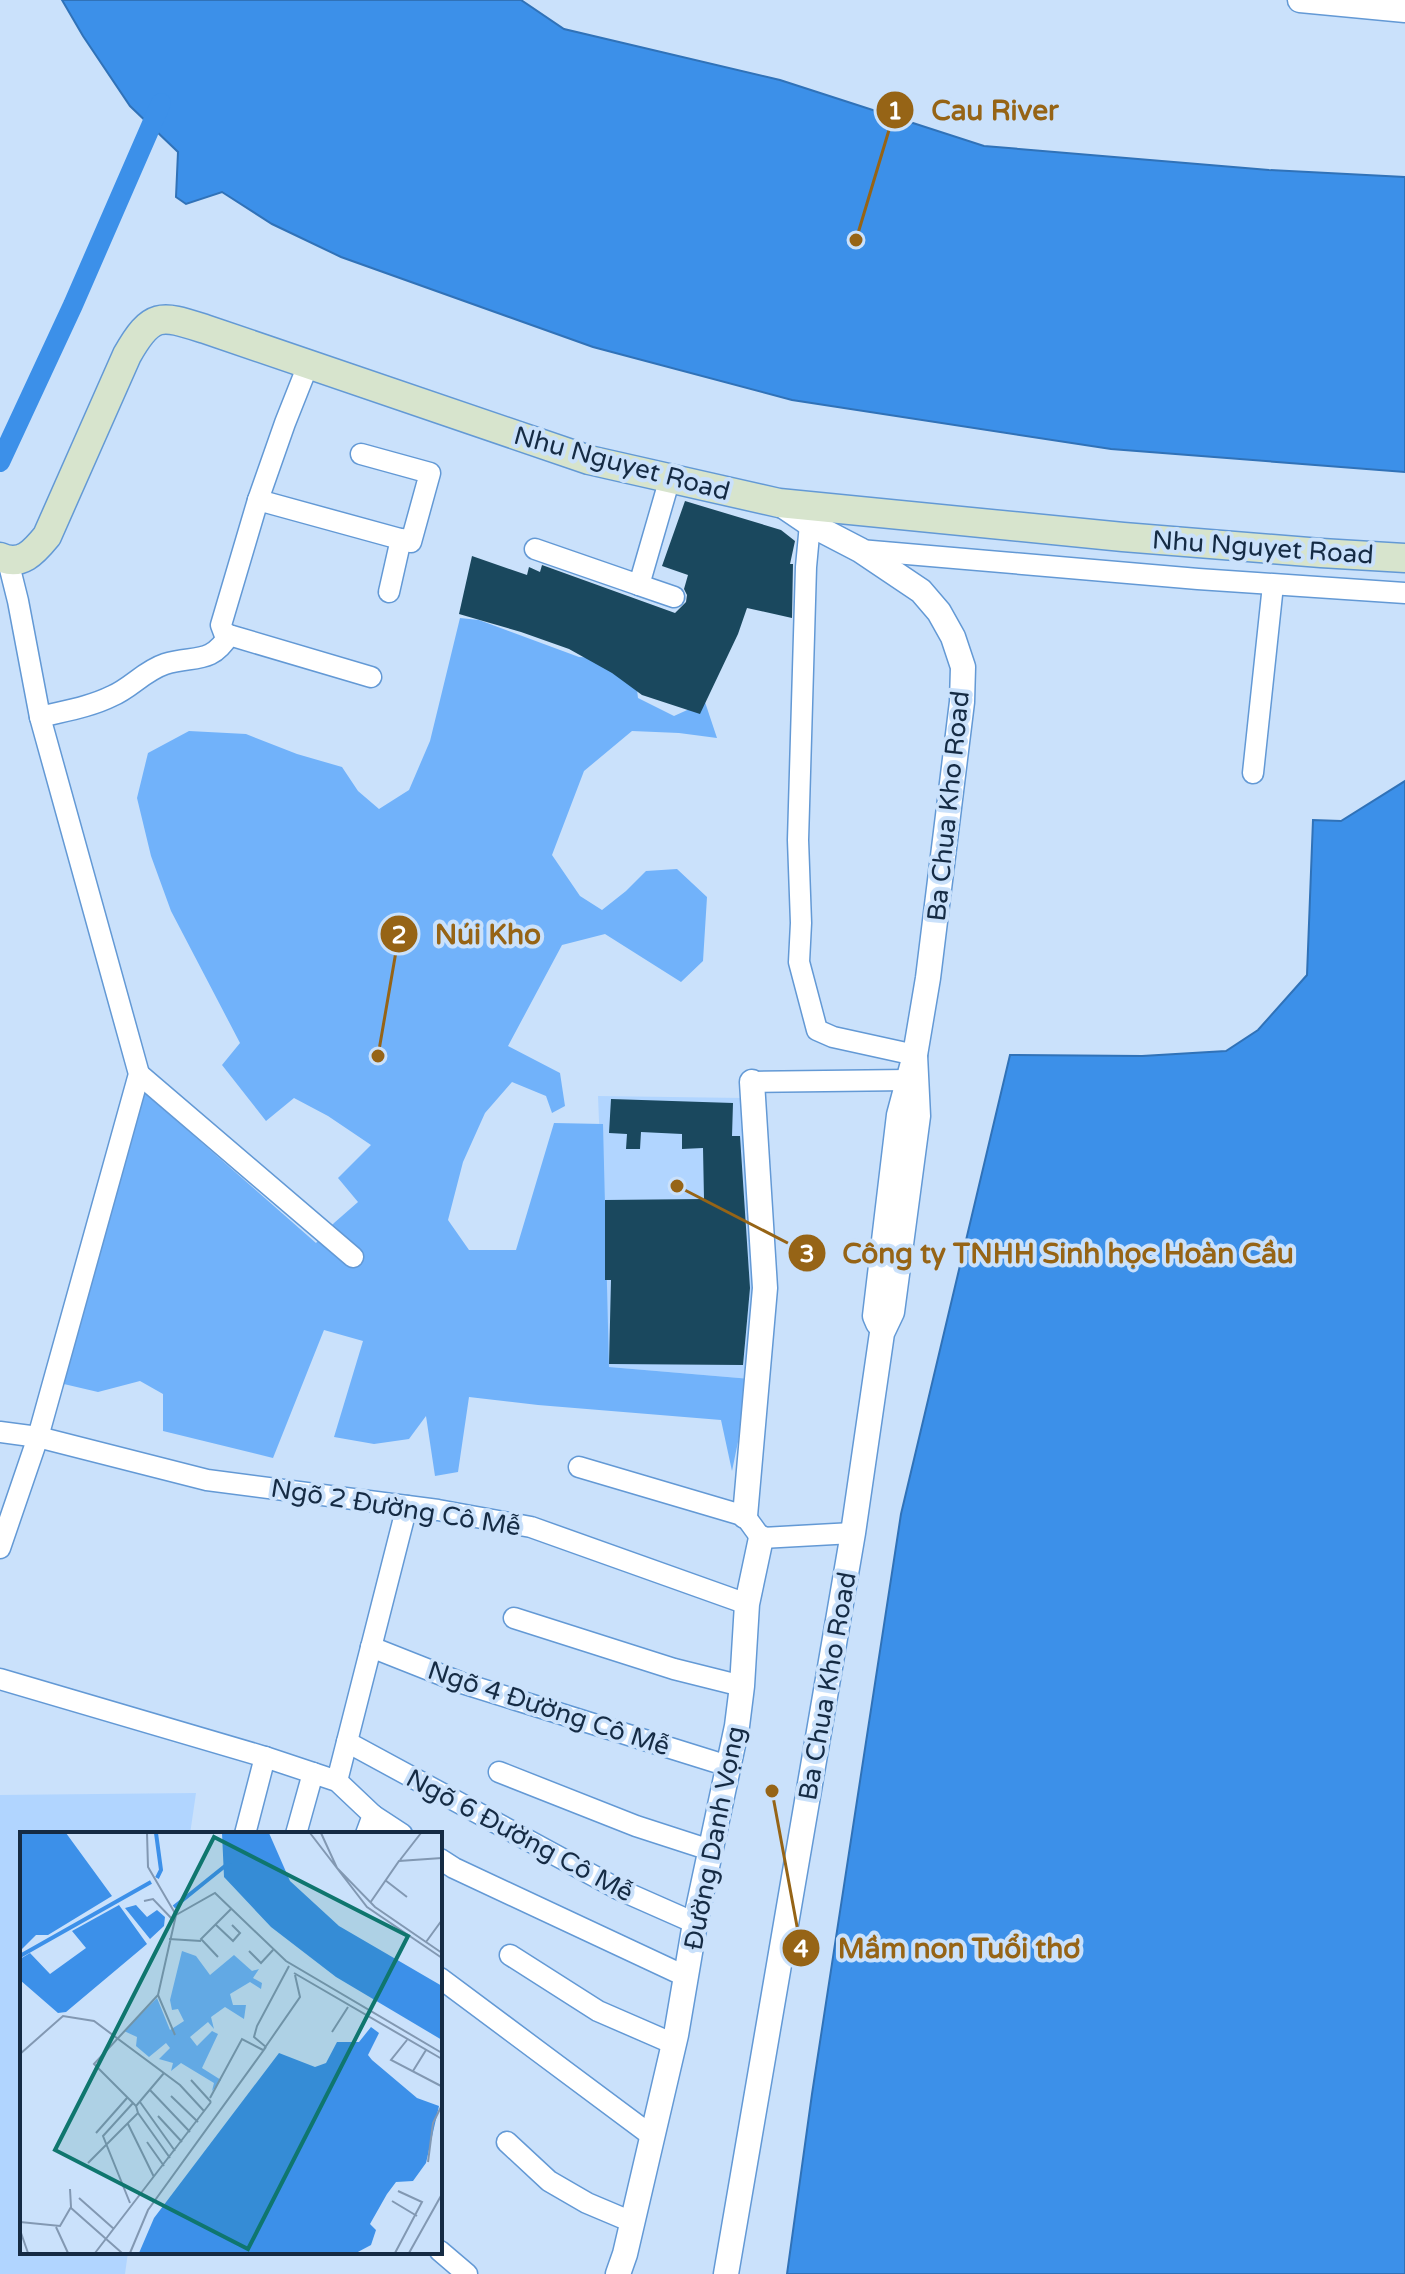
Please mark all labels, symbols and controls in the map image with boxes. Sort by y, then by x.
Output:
callout: Cau River [875,84,1075,136]
text: Cau River [931,94,1060,128]
text: 1 [887,97,903,126]
street label: Nhu Nguyet Road [511,420,733,507]
street label: Nhu Nguyet Road [1151,524,1375,571]
street label: Ba Chua Kho Road [921,689,976,923]
callout: Núi Kho [379,908,558,960]
text: Núi Kho [435,918,541,952]
text: 2 [391,921,407,950]
callout: Công ty TNHH Sinh học Hoàn Cầu [787,1227,1310,1279]
text: Công ty TNHH Sinh học Hoàn Cầu [842,1237,1294,1271]
text: 3 [799,1240,815,1269]
street label: Ngõ 2 Đường Cô Mễ [269,1472,523,1543]
street label: Ba Chua Kho Road [792,1569,863,1803]
street label: Ngõ 4 Đường Cô Mễ [424,1655,674,1762]
street label: Đường Danh Vọng [678,1724,751,1953]
street label: Ngõ 6 Đường Cô Mễ [401,1762,639,1908]
inset map [20,1832,442,2254]
callout: Mầm non Tuổi thơ [781,1922,1096,1974]
text: Mầm non Tuổi thơ [838,1932,1080,1966]
text: 4 [793,1935,809,1964]

